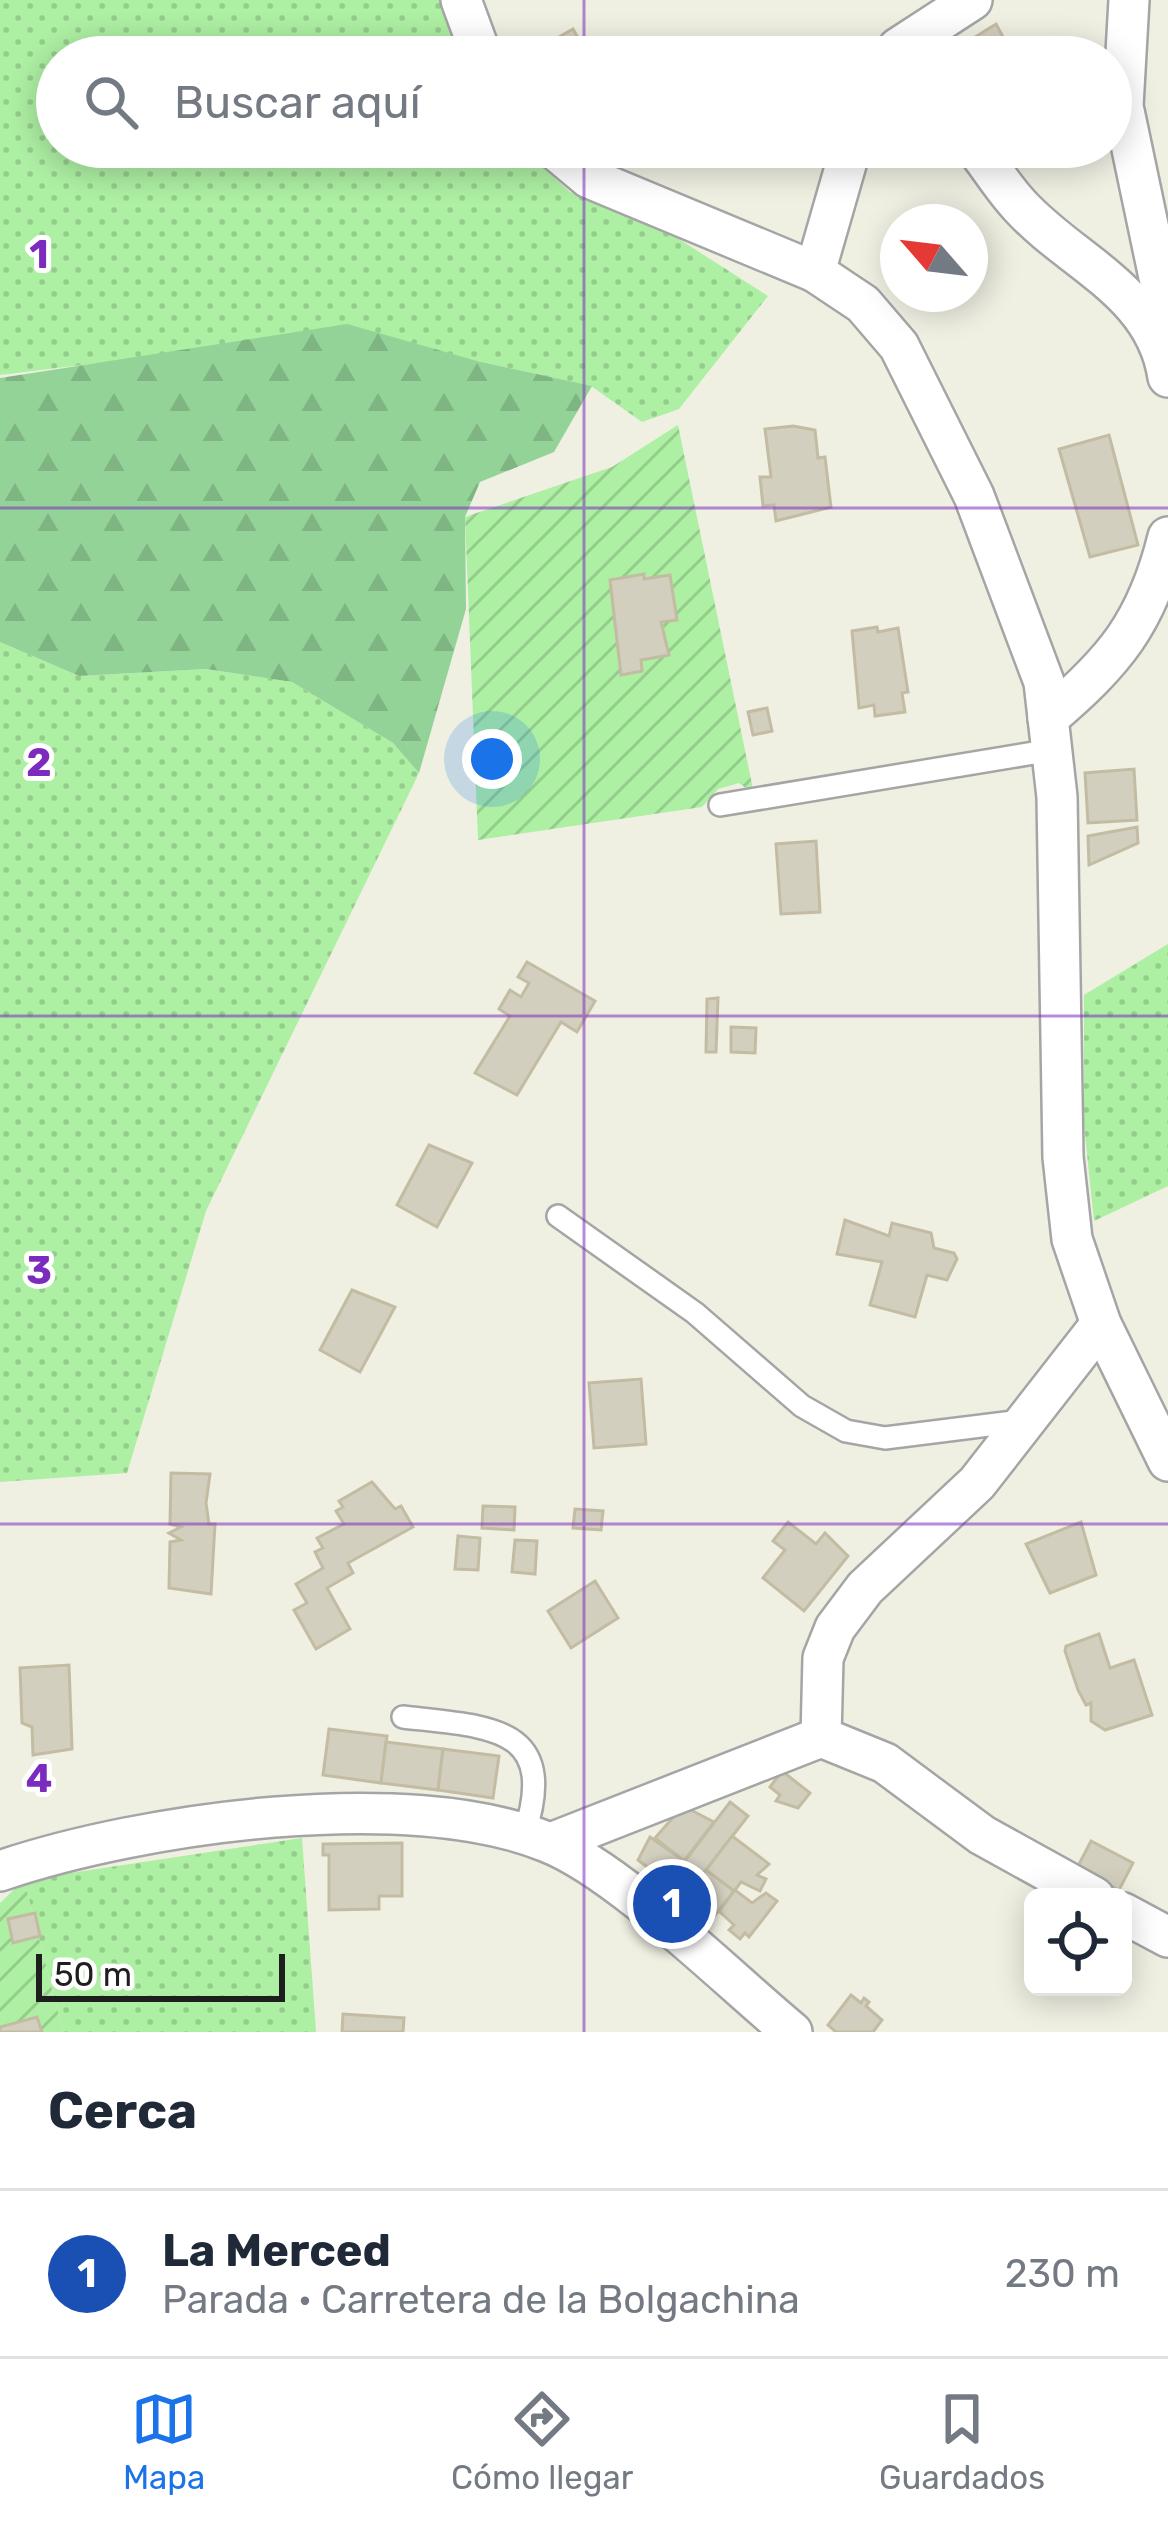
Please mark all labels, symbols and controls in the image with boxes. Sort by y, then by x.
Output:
search box [36,36,1132,168]
icon: search [78,69,144,135]
text: Buscar aquí [174,76,421,129]
north arrow [880,204,988,312]
text: 1 [29,232,49,278]
your location [462,729,522,789]
text: 2 [26,740,52,786]
text: 3 [26,1248,52,1294]
text: 4 [26,1756,52,1802]
pin: 1 [633,1859,711,1949]
map controls [1024,1888,1132,1996]
button: locate [1024,1888,1132,1996]
scale bar [36,1948,285,2001]
text: 50 m [54,1955,132,1994]
text: Cerca [48,2080,197,2141]
text: La Merced [162,2224,391,2277]
text: 1 [77,2251,97,2297]
text: 230 m [1005,2251,1120,2297]
text: Parada · Carretera de la Bolgachina [162,2277,800,2323]
tab: Mapa [123,2386,205,2497]
tab: Cómo llegar [451,2386,633,2497]
tab: Guardados [879,2386,1045,2497]

